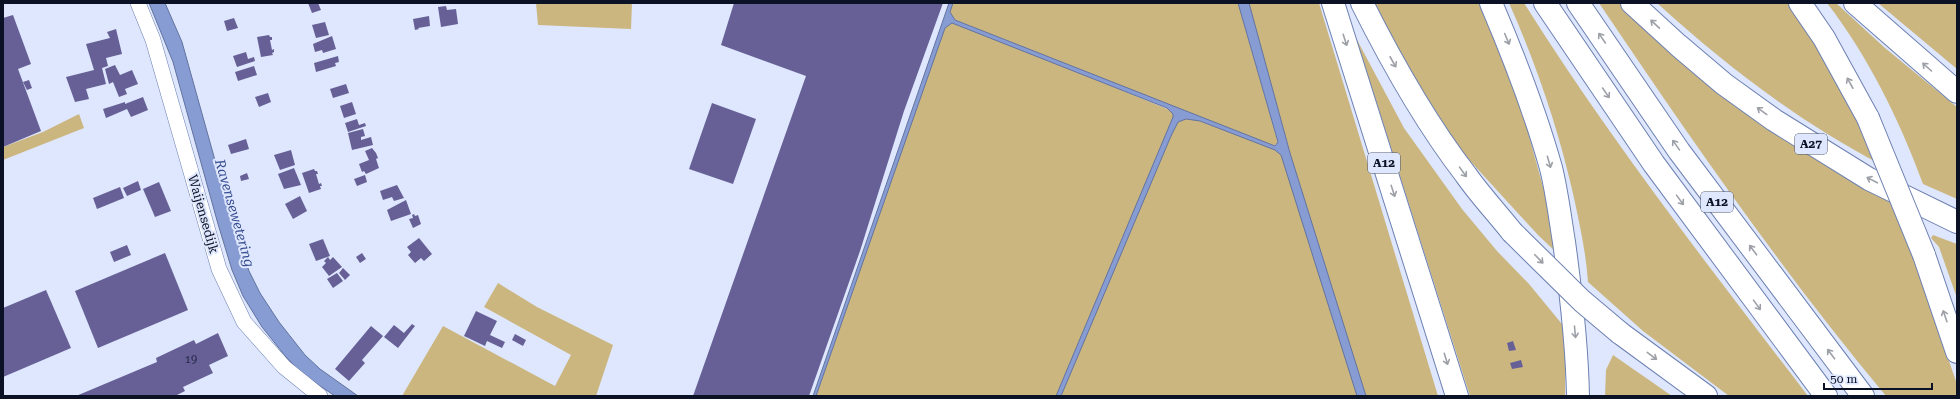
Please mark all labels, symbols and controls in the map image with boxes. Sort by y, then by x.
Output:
one-way arrow [1650,19,1660,29]
one-way arrow [1503,32,1511,44]
one-way arrow [1342,33,1349,46]
one-way arrow [1598,33,1606,44]
one-way arrow [1390,56,1398,68]
one-way arrow [1922,62,1932,72]
one-way arrow [1845,77,1853,89]
one-way arrow [1602,88,1610,99]
one-way arrow [1756,107,1767,115]
road number: A27 [1795,134,1827,154]
one-way arrow [1672,140,1680,151]
road number: A12 [1368,153,1400,173]
one-way arrow [1546,155,1553,168]
water label: Ravensewetering [212,156,258,269]
one-way arrow [1459,166,1467,177]
street label: Waijensedijk [185,173,222,255]
one-way arrow [1866,176,1878,183]
one-way arrow [1390,184,1397,197]
road number: A12 [1701,192,1733,212]
one-way arrow [1676,194,1684,205]
one-way arrow [1749,244,1757,255]
one-way arrow [1535,254,1544,264]
one-way arrow [1753,299,1761,310]
one-way arrow [1940,310,1948,322]
one-way arrow [1571,325,1578,338]
one-way arrow [1826,348,1835,359]
one-way arrow [1646,352,1657,360]
house number: 19 [185,353,197,366]
one-way arrow [1443,353,1450,366]
scale bar [1824,365,1932,391]
text: 50 m [1830,372,1857,386]

